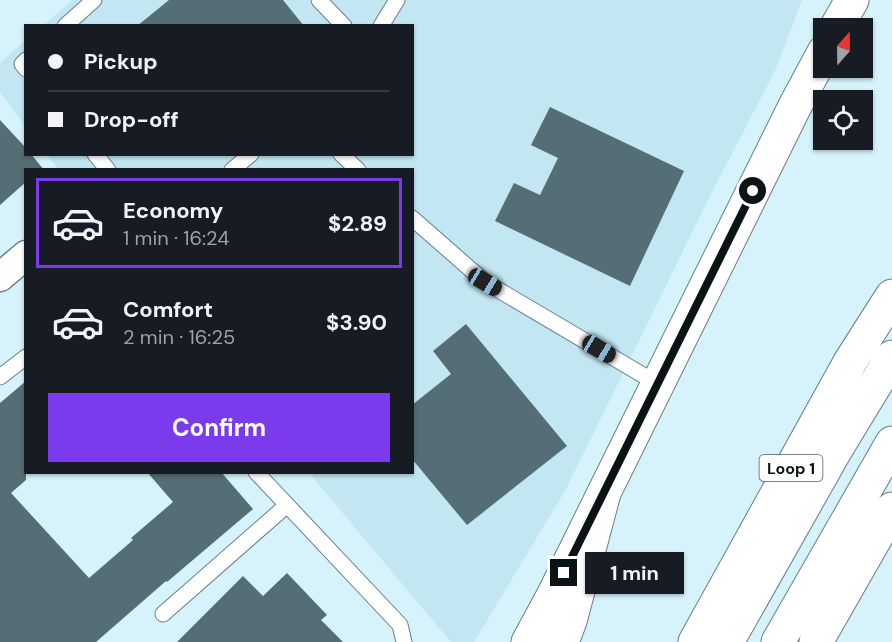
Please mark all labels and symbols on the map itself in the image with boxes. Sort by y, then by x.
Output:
north arrow [813,18,873,78]
route start [739,177,766,204]
car [465,265,505,299]
car [579,332,619,366]
road number: Loop 1 [760,455,822,481]
callout: 1 min [585,552,684,594]
route end [550,559,577,586]

